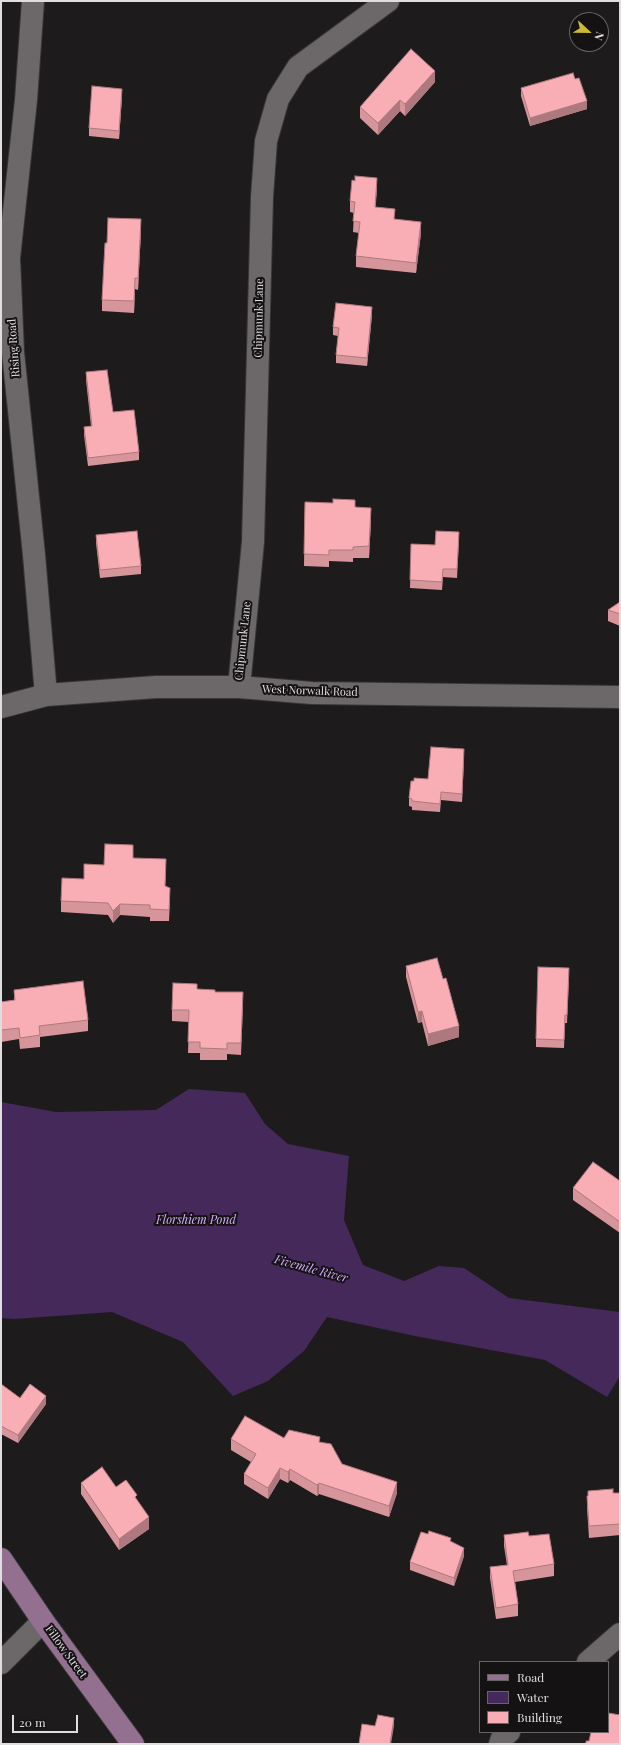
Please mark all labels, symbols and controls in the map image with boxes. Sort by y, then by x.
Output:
north arrow [569,12,609,52]
text: N [591,30,608,43]
street label: Chipmunk Lane [252,278,266,358]
street label: Rising Road [5,318,23,378]
street label: Chipmunk Lane [232,601,254,681]
street label: West Norwalk Road [262,683,358,699]
water label: Florshiem Pond [156,1213,236,1227]
water label: Fivemile River [273,1252,349,1286]
street label: Fillow Street [42,1623,90,1681]
legend [479,1661,609,1733]
text: Road [517,1669,544,1685]
text: Water [517,1689,549,1705]
scale bar [14,1707,80,1733]
text: Building [517,1709,562,1725]
text: 20 m [19,1714,46,1730]

